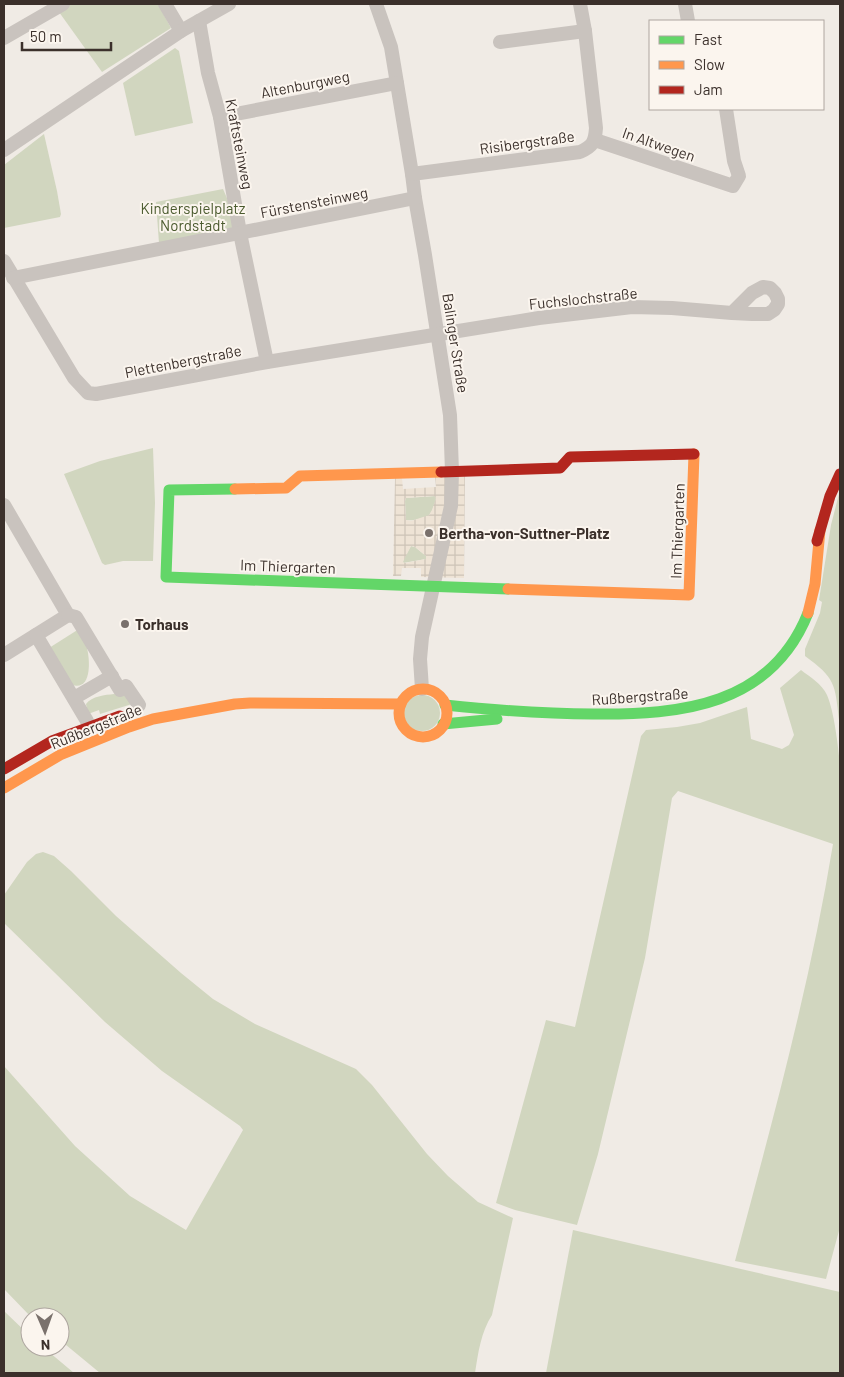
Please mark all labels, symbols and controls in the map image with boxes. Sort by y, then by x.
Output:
scale bar [22,20,111,52]
legend [649,20,824,110]
text: 50 m [30,27,62,45]
text: Fast [694,30,722,48]
text: Slow [694,55,725,73]
street label: Altenburgweg [259,67,351,101]
text: Jam [694,80,723,98]
street label: Kraftsteinweg [222,97,258,191]
street label: In Altwegen [620,123,698,165]
street label: Risibergstraße [478,126,576,158]
street label: Fürstensteinweg [259,183,369,221]
park label: Kinderspielplatz Nordstadt [141,199,246,234]
street label: Fuchslochstraße [528,283,638,313]
street label: Balinger Straße [439,292,473,394]
street label: Plettenbergstraße [123,341,243,381]
street label: Im Thiergarten [666,483,688,579]
place label: Bertha-von-Suttner-Platz [439,524,609,542]
marker: Bertha-von-Suttner-Platz [423,527,435,539]
street label: Im Thiergarten [240,555,336,577]
place label: Torhaus [135,615,189,633]
marker: Torhaus [119,618,131,630]
street label: Rußbergstraße [591,684,689,708]
street label: Rußbergstraße [48,699,144,753]
north arrow [20,1307,70,1357]
text: N [41,1337,50,1354]

